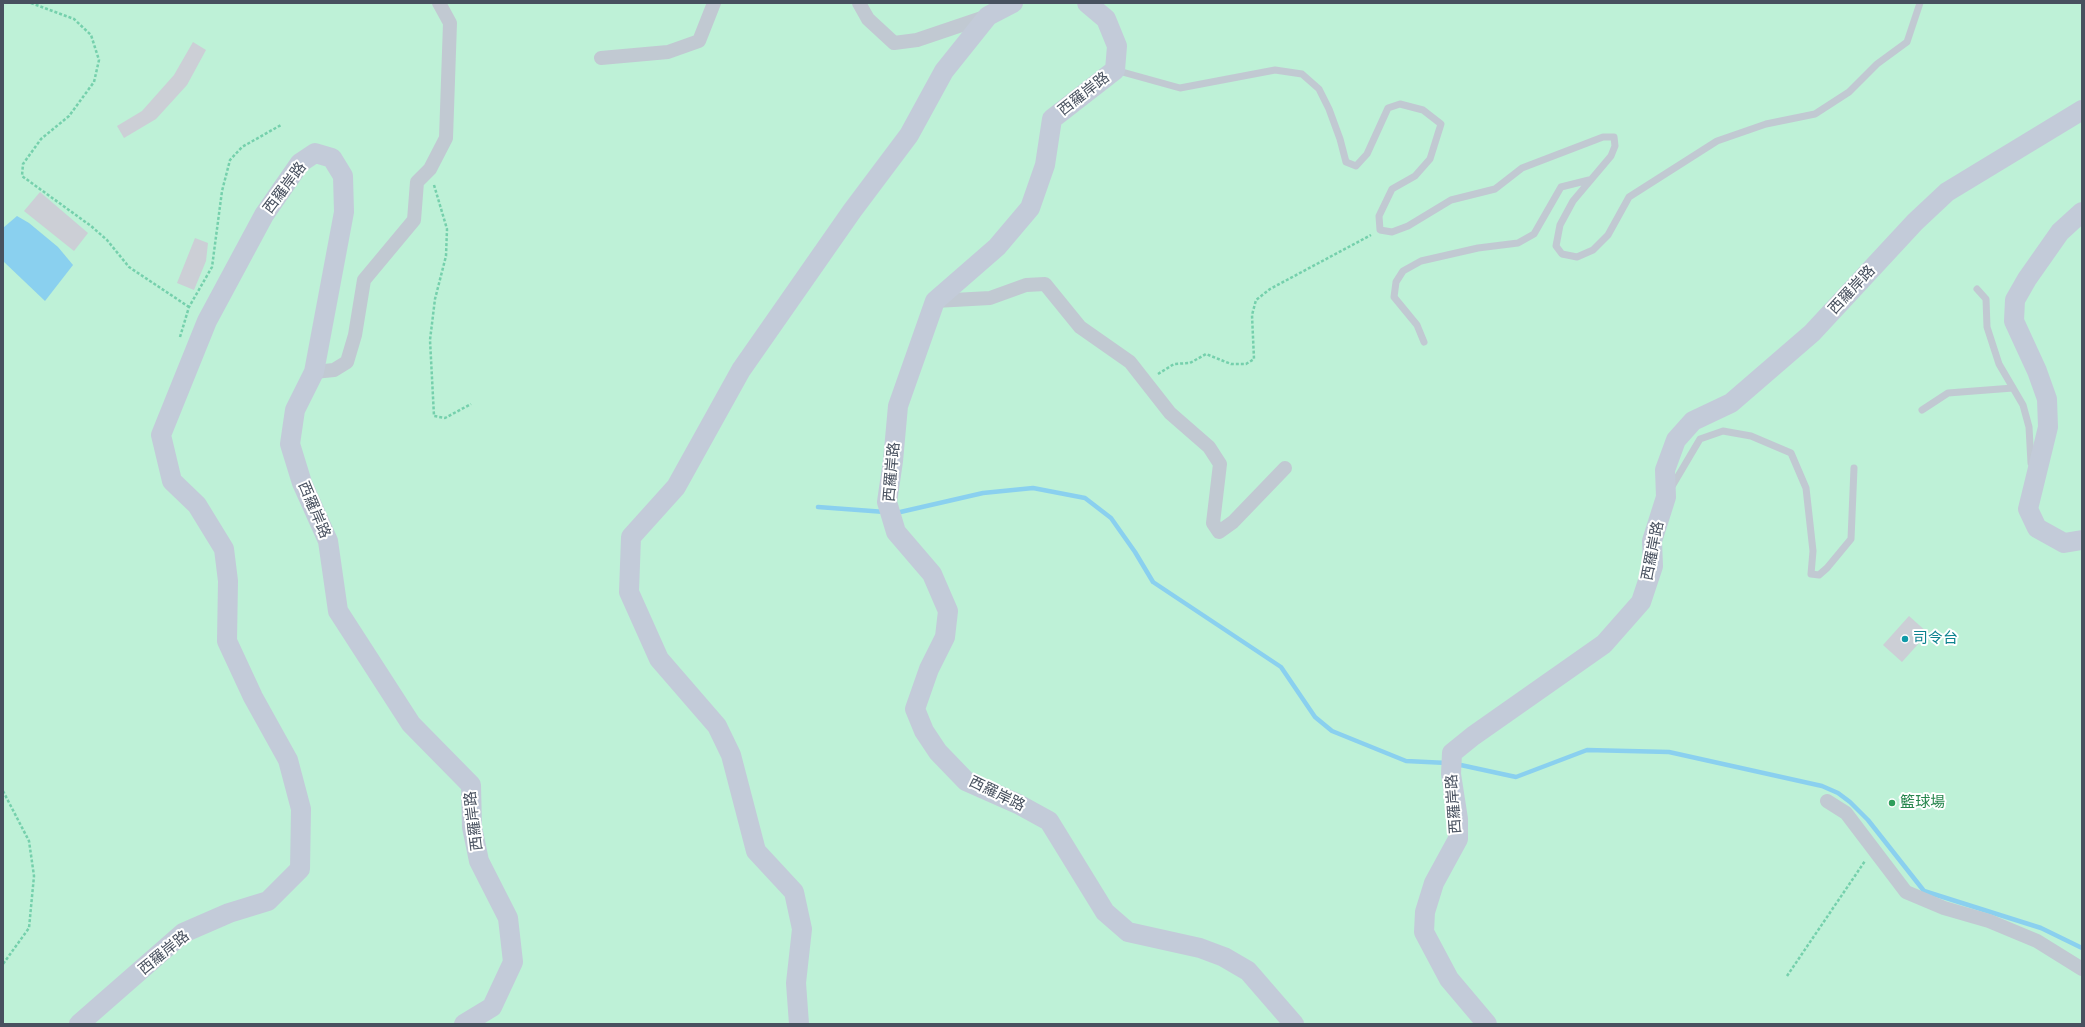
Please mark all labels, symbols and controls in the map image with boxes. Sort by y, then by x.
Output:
street label: 西羅岸路 [1055,68,1113,120]
street label: 西羅岸路 [260,159,310,217]
street label: 西羅岸路 [1825,262,1879,318]
street label: 西羅岸路 [880,441,904,503]
street label: 西羅岸路 [294,479,334,541]
street label: 西羅岸路 [1638,520,1668,582]
place label: 司令台 [1913,630,1958,648]
marker: 司令台 [1900,634,1910,644]
street label: 西羅岸路 [966,773,1028,815]
street label: 西羅岸路 [1443,773,1465,835]
street label: 西羅岸路 [461,790,487,852]
place label: 籃球場 [1900,794,1945,812]
marker: 籃球場 [1887,798,1897,808]
street label: 西羅岸路 [135,927,193,979]

